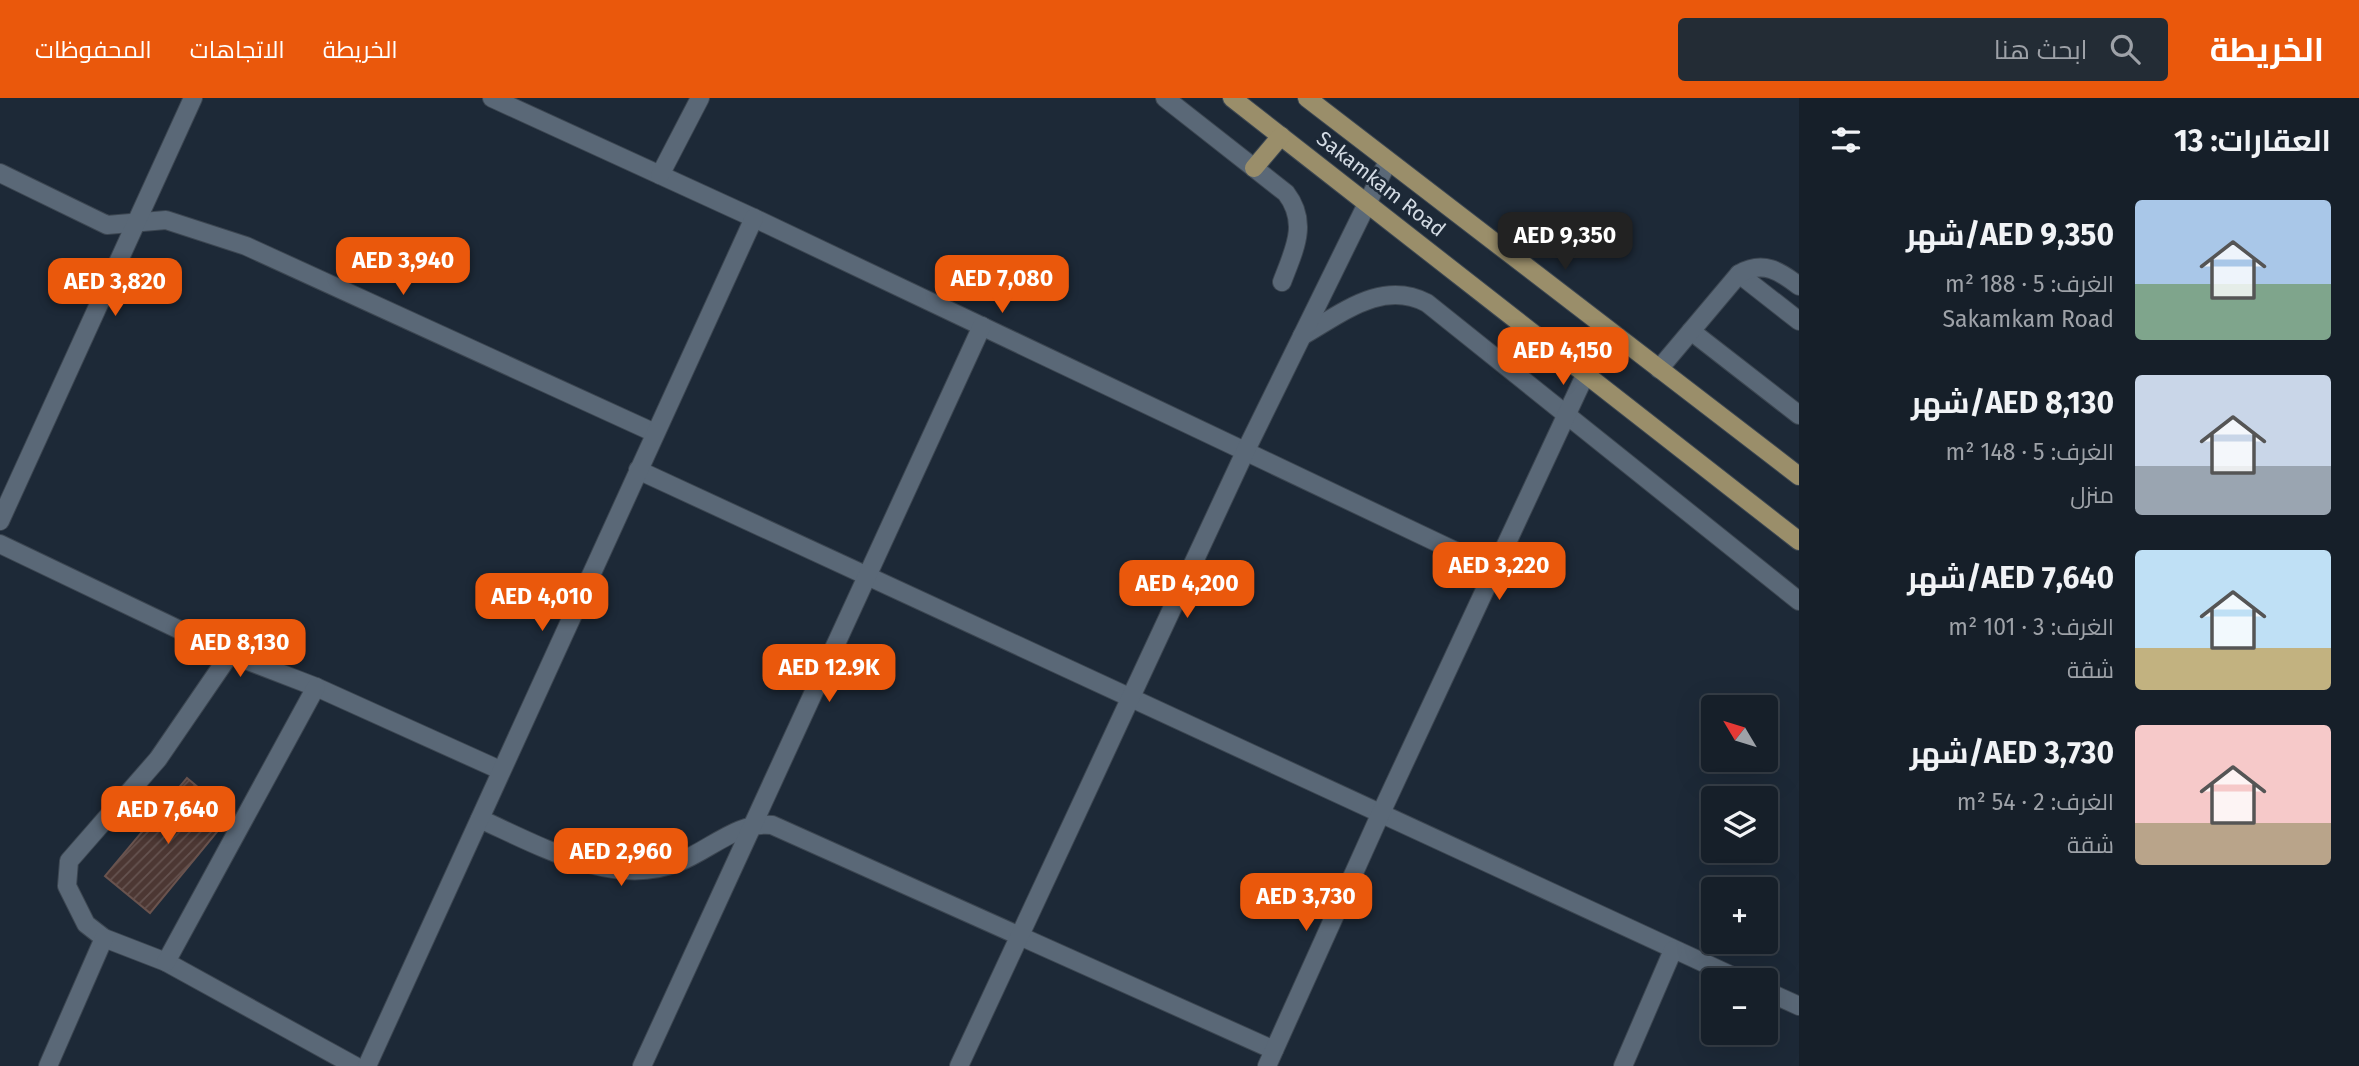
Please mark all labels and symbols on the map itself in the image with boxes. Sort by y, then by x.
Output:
street label: Sakamkam Road [1311,126,1451,242]
pin: AED 9,350 [1485,212,1645,272]
pin: AED 3,940 [323,238,483,297]
pin: AED 7,080 [922,256,1082,315]
pin: AED 3,820 [35,258,195,318]
pin: AED 4,150 [1483,328,1643,387]
pin: AED 3,220 [1419,542,1579,602]
pin: AED 4,200 [1107,560,1267,620]
pin: AED 4,010 [462,574,622,633]
pin: AED 8,130 [160,620,320,679]
pin: AED 12.9K [749,644,909,704]
north arrow [1701,695,1778,772]
pin: AED 7,640 [88,786,248,846]
pin: AED 2,960 [541,828,701,888]
pin: AED 3,730 [1226,874,1386,933]

